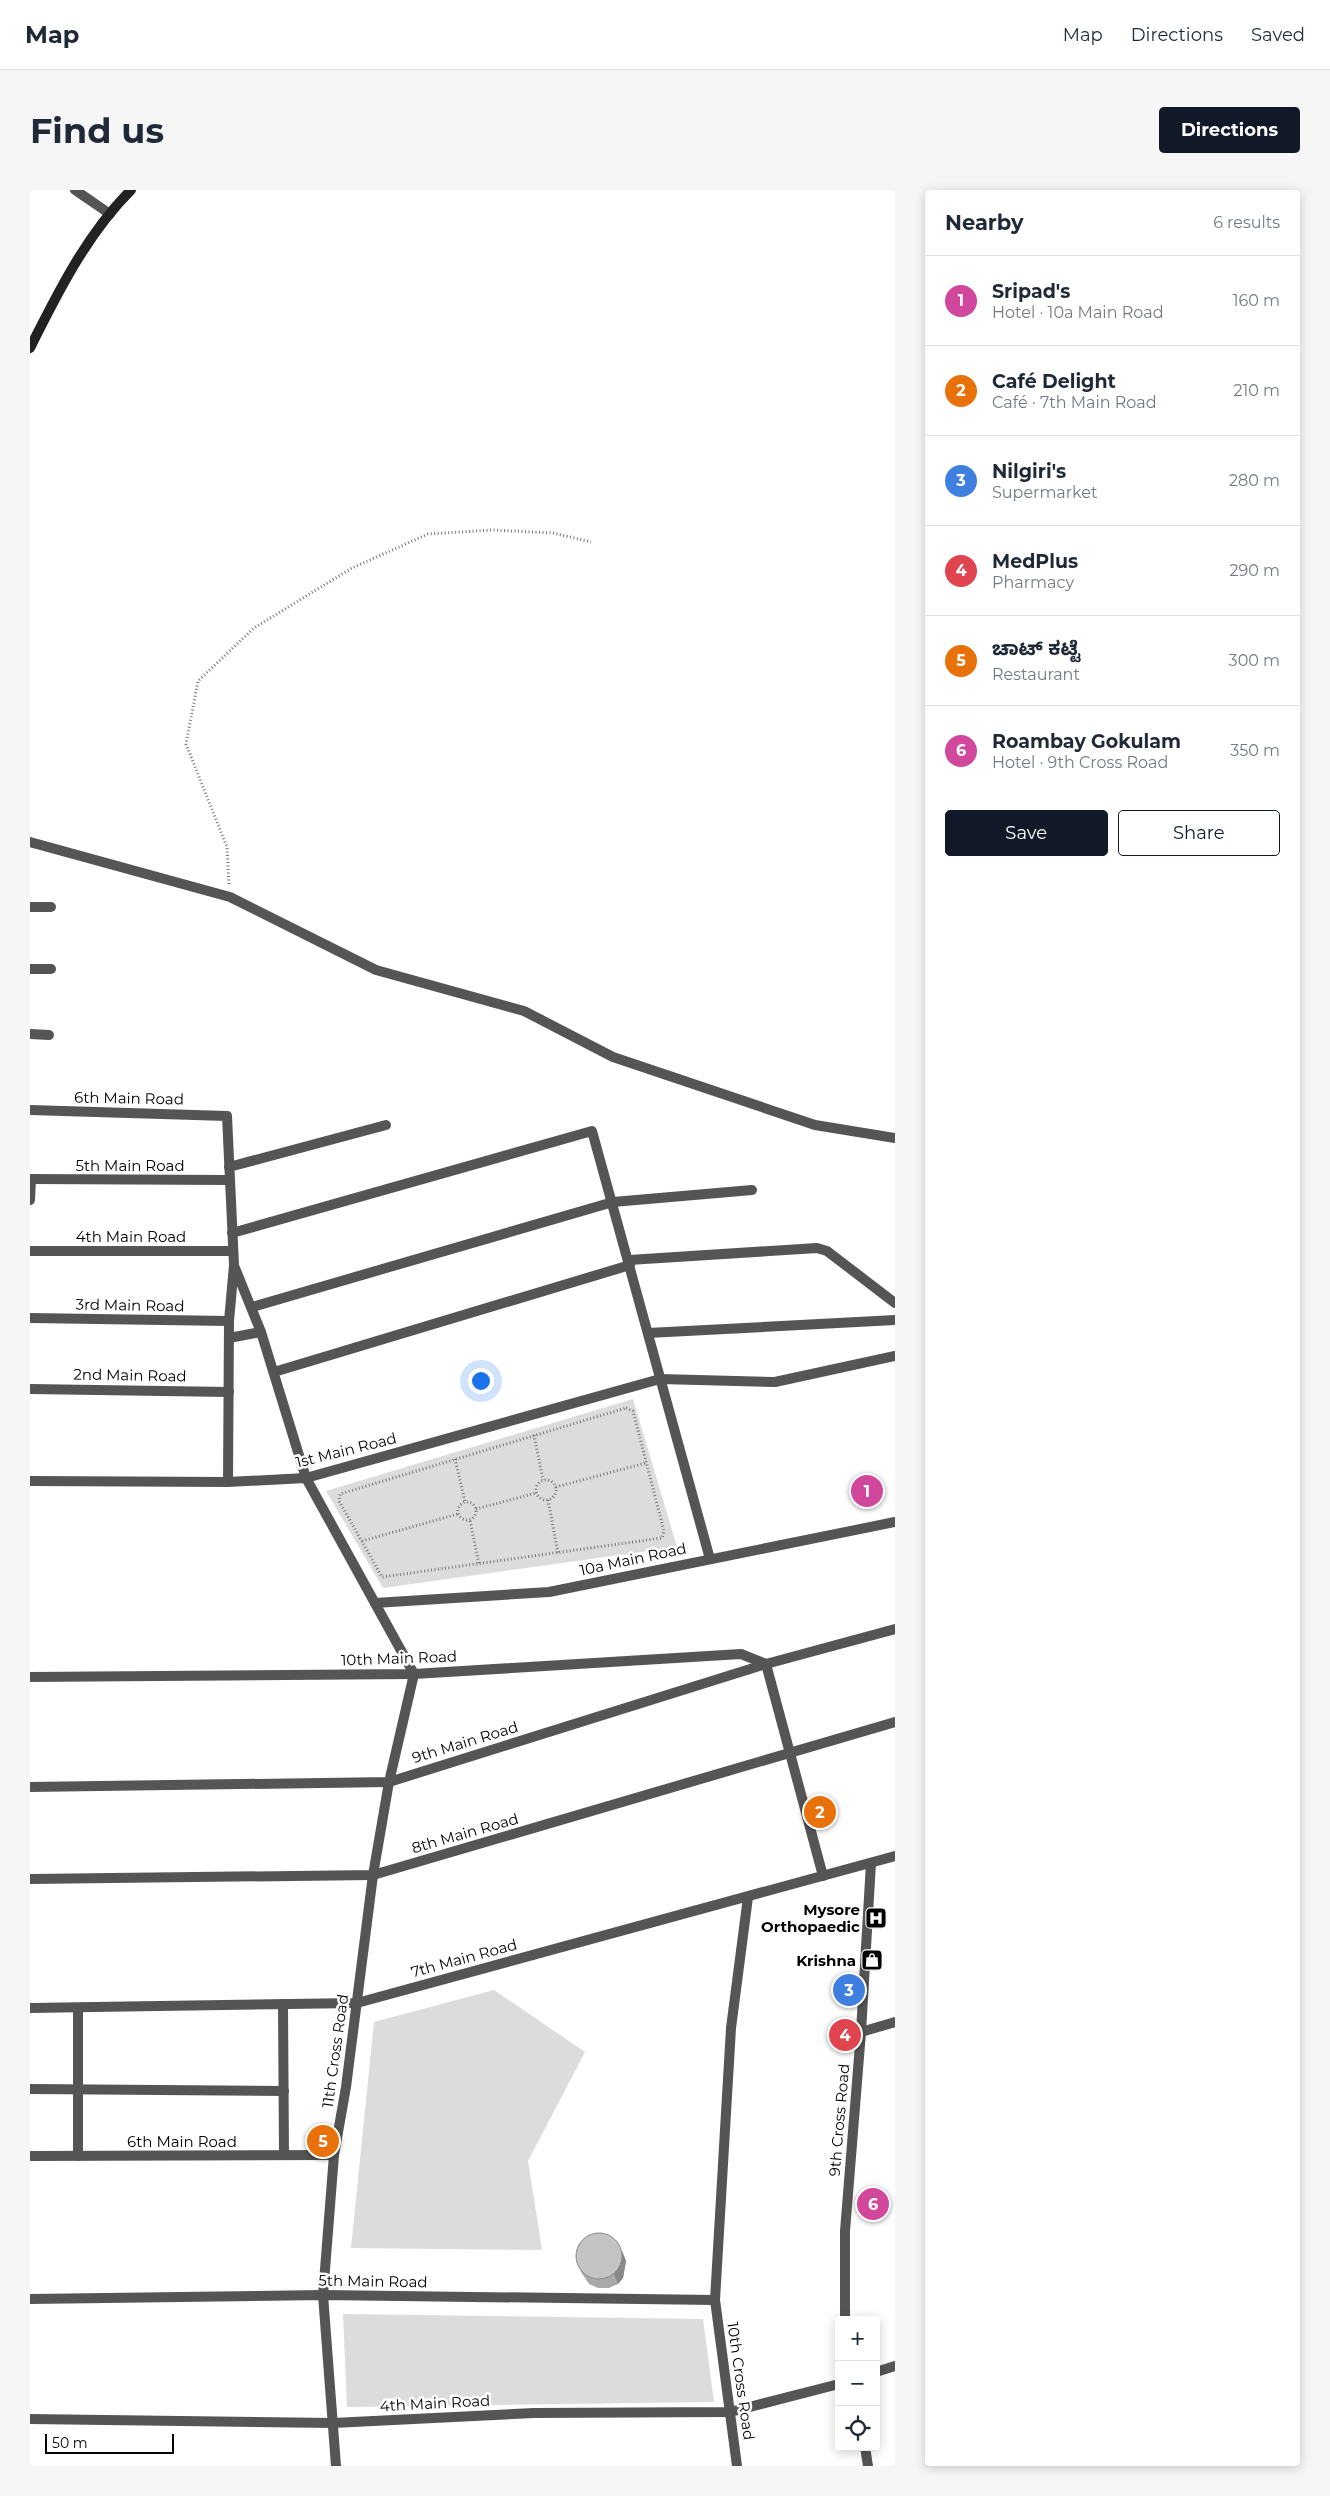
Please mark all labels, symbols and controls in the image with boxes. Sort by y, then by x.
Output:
text: Map [25,20,79,49]
text: Map [1063,24,1103,46]
text: Directions [1131,24,1223,46]
text: Saved [1251,24,1305,46]
button: Directions [1159,107,1300,153]
text: Find us [30,109,164,152]
text: Nearby [945,210,1024,235]
text: 6 results [1213,213,1280,232]
text: Sripad's [992,280,1070,303]
text: 1 [958,291,964,310]
text: 160 m [1233,291,1280,310]
text: Hotel · 10a Main Road [992,303,1163,322]
text: Café Delight [992,370,1116,393]
text: 2 [956,381,966,400]
text: 210 m [1233,381,1280,400]
text: Café · 7th Main Road [992,393,1157,412]
text: Nilgiri's [992,460,1066,483]
text: 3 [956,471,966,490]
text: 280 m [1229,471,1280,490]
text: Supermarket [992,483,1098,502]
text: MedPlus [992,550,1078,573]
text: 4 [955,561,967,580]
text: 290 m [1229,561,1280,580]
text: Pharmacy [992,573,1074,592]
text: ಚಾಟ್ ಕಟ್ಟೆ [992,637,1080,660]
text: 5 [956,651,966,670]
text: 300 m [1229,651,1280,670]
text: Restaurant [992,665,1080,684]
text: Roambay Gokulam [992,730,1181,753]
text: 6 [956,741,966,760]
text: 350 m [1230,741,1280,760]
text: Hotel · 9th Cross Road [992,753,1168,772]
button: Save [945,810,1108,856]
button: Share [1118,810,1280,856]
street label: 6th Main Road [74,1088,184,1108]
street label: 5th Main Road [75,1156,185,1175]
street label: 4th Main Road [76,1227,186,1246]
street label: 3rd Main Road [75,1295,185,1315]
street label: 2nd Main Road [73,1365,187,1385]
your location [468,1368,494,1394]
street label: 1st Main Road [294,1428,398,1472]
pin: 1 [851,1472,883,1510]
street label: 10a Main Road [578,1538,688,1580]
street label: 10th Main Road [341,1646,457,1670]
street label: 9th Main Road [410,1717,520,1767]
pin: 2 [804,1793,836,1831]
street label: 8th Main Road [409,1809,521,1857]
place label: Mysore Orthopaedic [761,1900,860,1936]
hospital icon: Mysore Orthopaedic [864,1906,888,1930]
street label: 7th Main Road [409,1935,519,1981]
shop icon: Krishna [860,1948,884,1972]
place label: Krishna [796,1951,856,1970]
pin: 3 [833,1971,865,2009]
street label: 11th Cross Road [318,1993,352,2109]
pin: 4 [829,2016,861,2054]
street label: 9th Cross Road [825,2063,853,2177]
pin: 5 [307,2122,339,2160]
street label: 6th Main Road [127,2132,237,2151]
pin: 6 [857,2185,889,2223]
street label: 5th Main Road [318,2271,428,2291]
map controls [835,2316,880,2451]
button: + [835,2316,880,2361]
street label: 10th Cross Road [723,2321,759,2441]
button: − [835,2361,880,2406]
street label: 4th Main Road [379,2391,491,2415]
button: locate [835,2406,880,2451]
scale bar [45,2431,174,2454]
text: 50 m [52,2434,88,2452]

